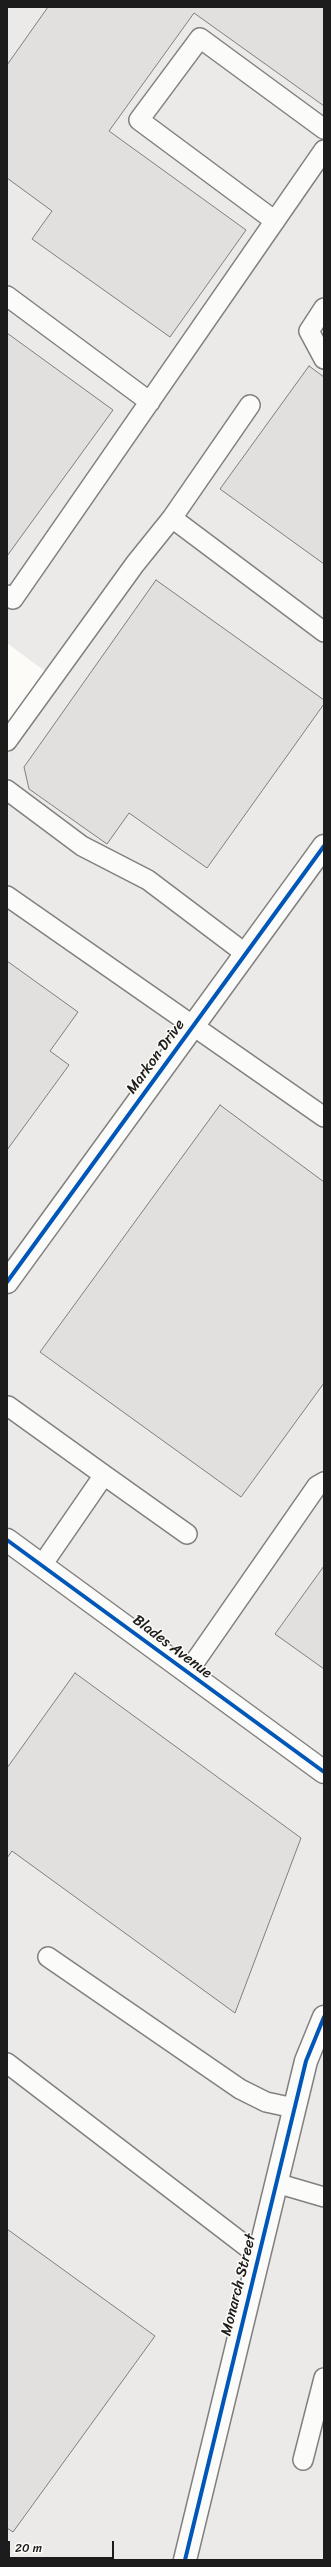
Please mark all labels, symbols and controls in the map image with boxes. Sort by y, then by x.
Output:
street label: Markon Drive [123,1016,189,1098]
street label: Blades Avenue [129,1611,215,1683]
street label: Monarch Street [218,2232,260,2338]
scale bar [10,2533,116,2559]
text: 20 m [15,2537,42,2559]

